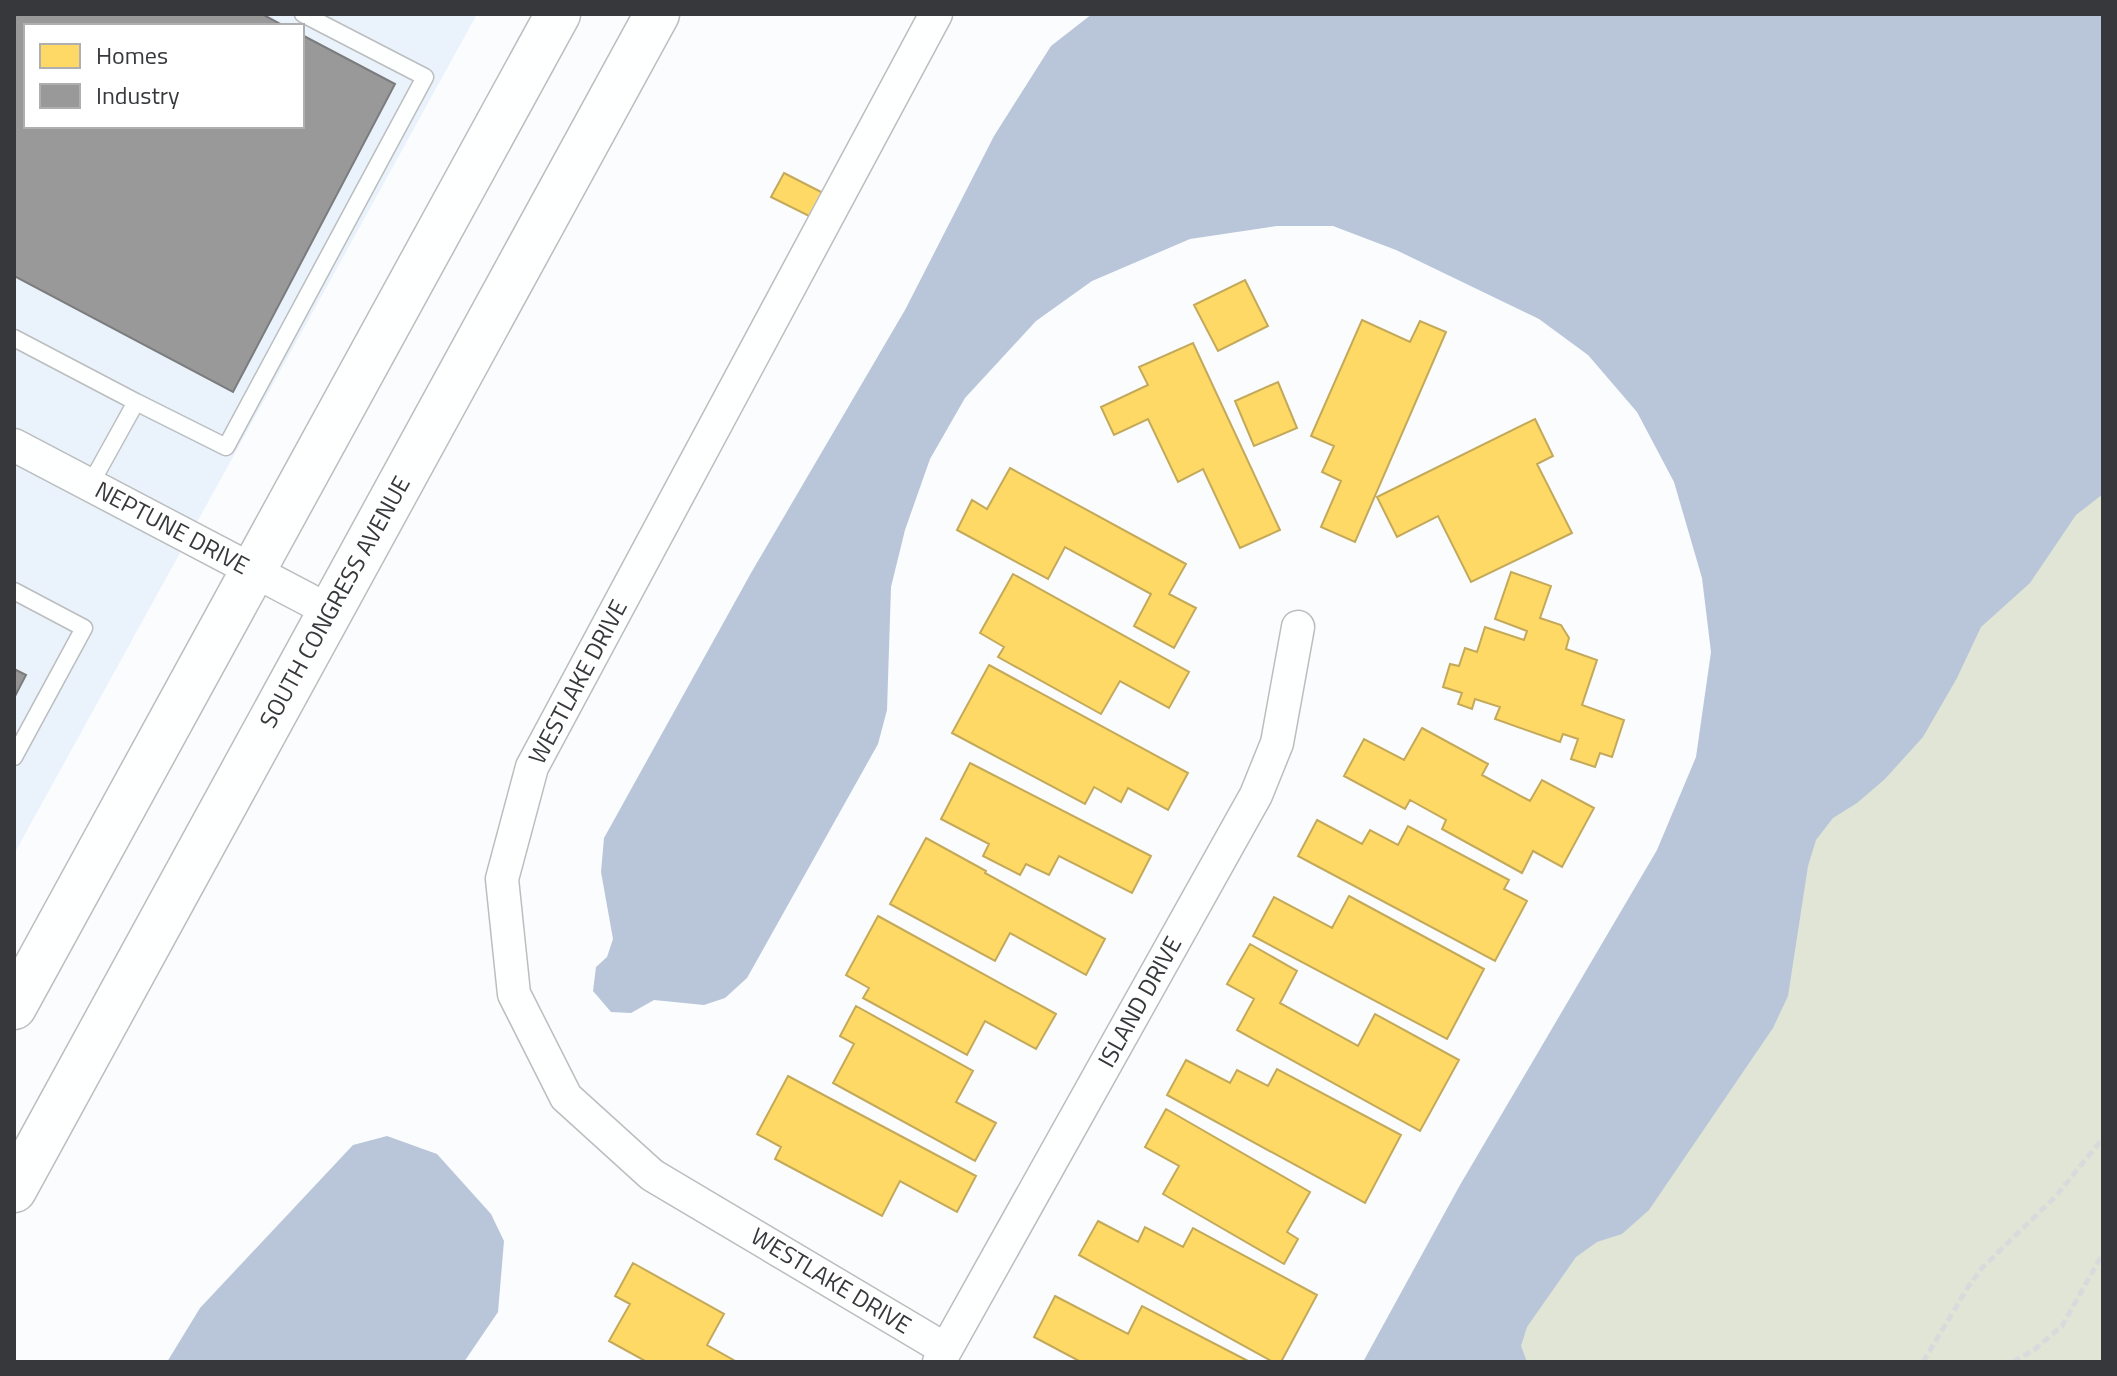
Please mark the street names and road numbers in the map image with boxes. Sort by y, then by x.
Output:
street label: SOUTH CONGRESS AVENUE [250,469,419,734]
street label: NEPTUNE DRIVE [89,471,256,583]
street label: WESTLAKE DRIVE [519,593,636,770]
street label: ISLAND DRIVE [1088,929,1190,1074]
street label: WESTLAKE DRIVE [744,1218,919,1342]

